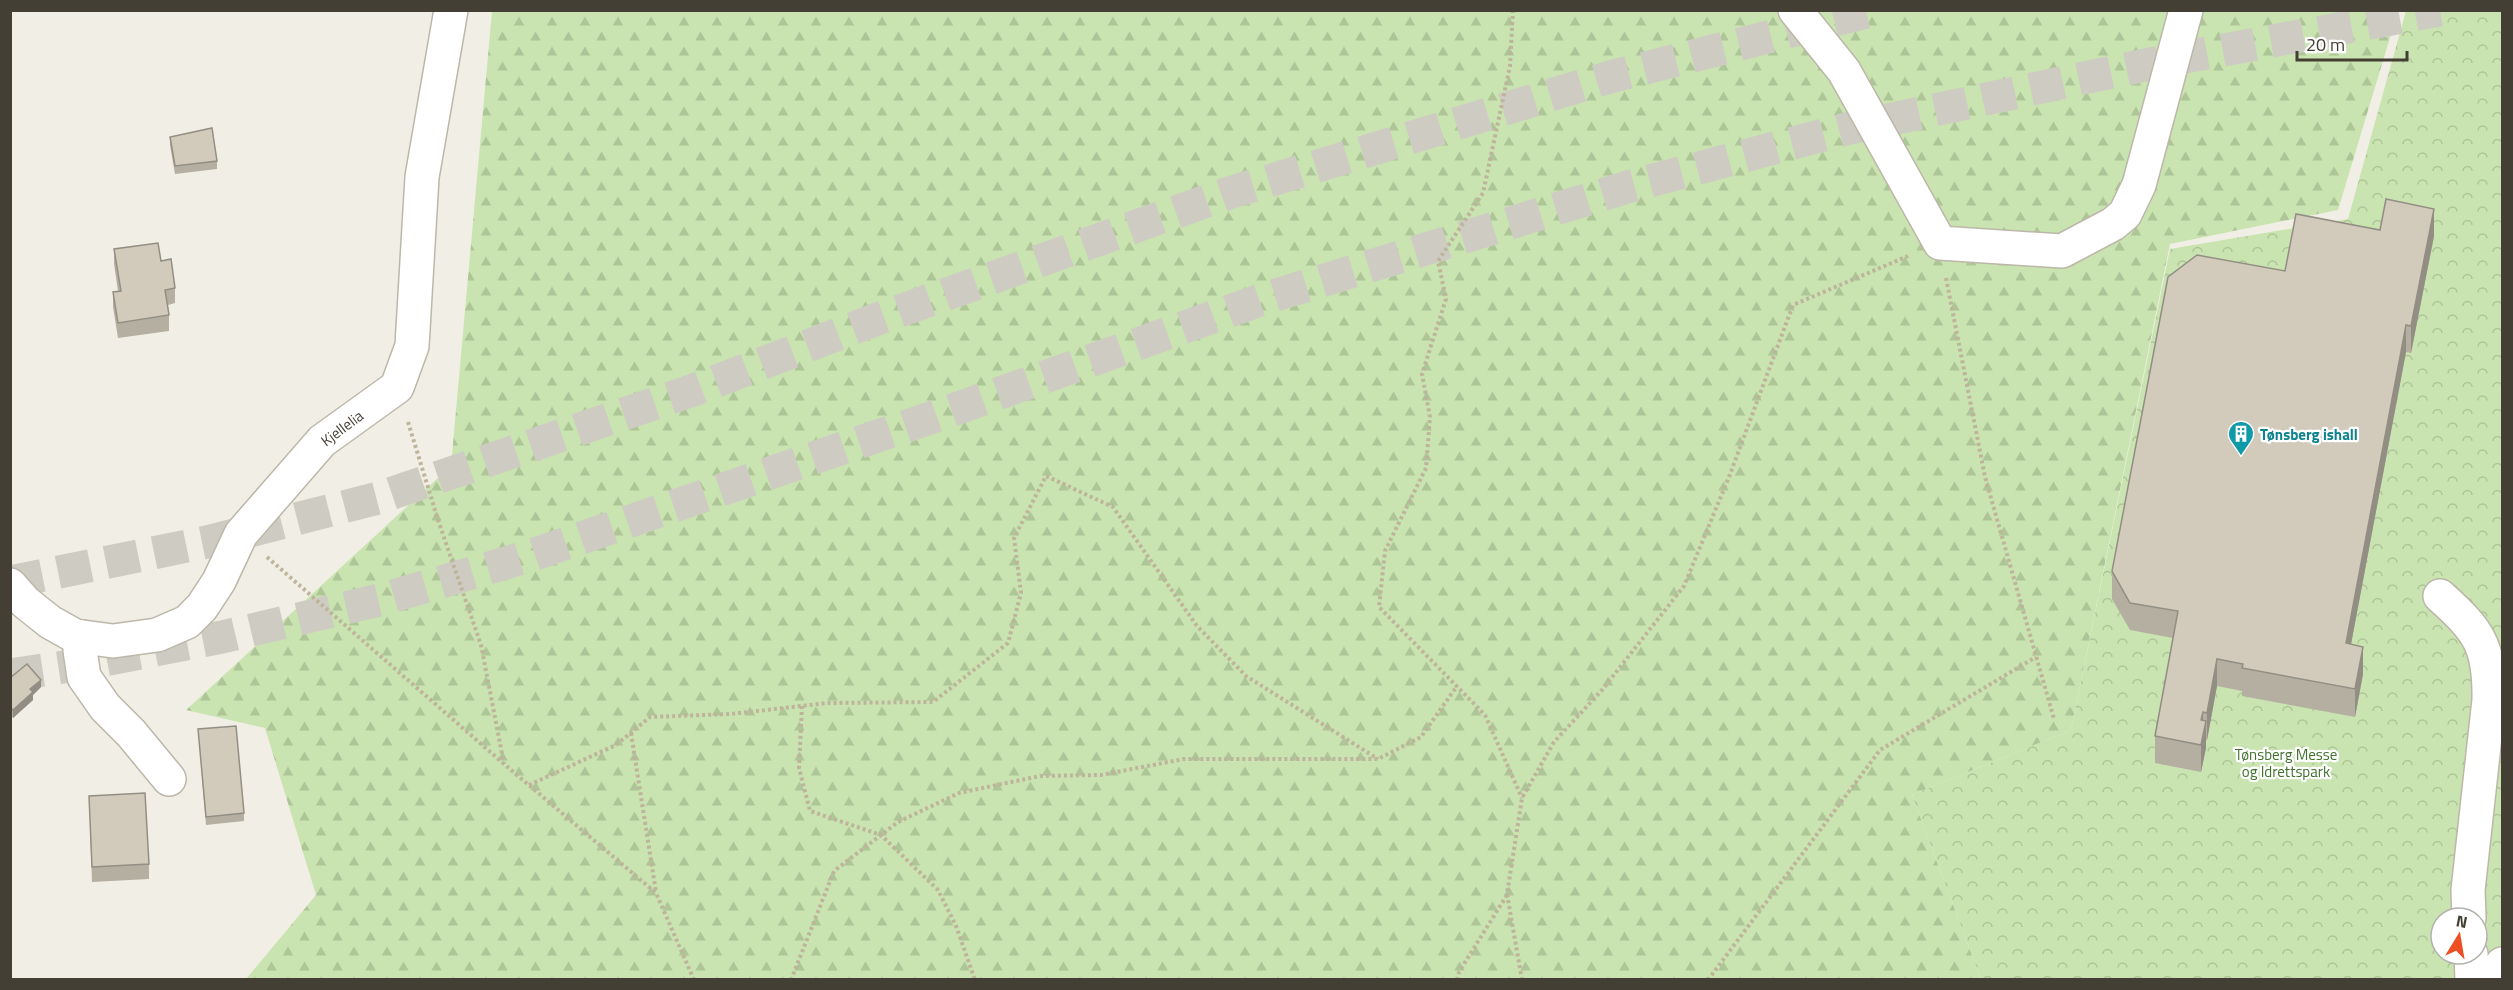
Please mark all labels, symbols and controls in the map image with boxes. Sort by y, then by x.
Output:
scale bar [2297,24,2406,62]
text: 20 m [2306,31,2345,58]
street label: Kjellelia [316,404,369,452]
building icon: Tønsberg ishall [2226,419,2256,457]
place label: Tønsberg ishall [2260,423,2358,446]
park label: Tønsberg Messe og Idrettspark [2235,743,2337,783]
north arrow [2429,906,2489,966]
text: N [2454,908,2470,934]

